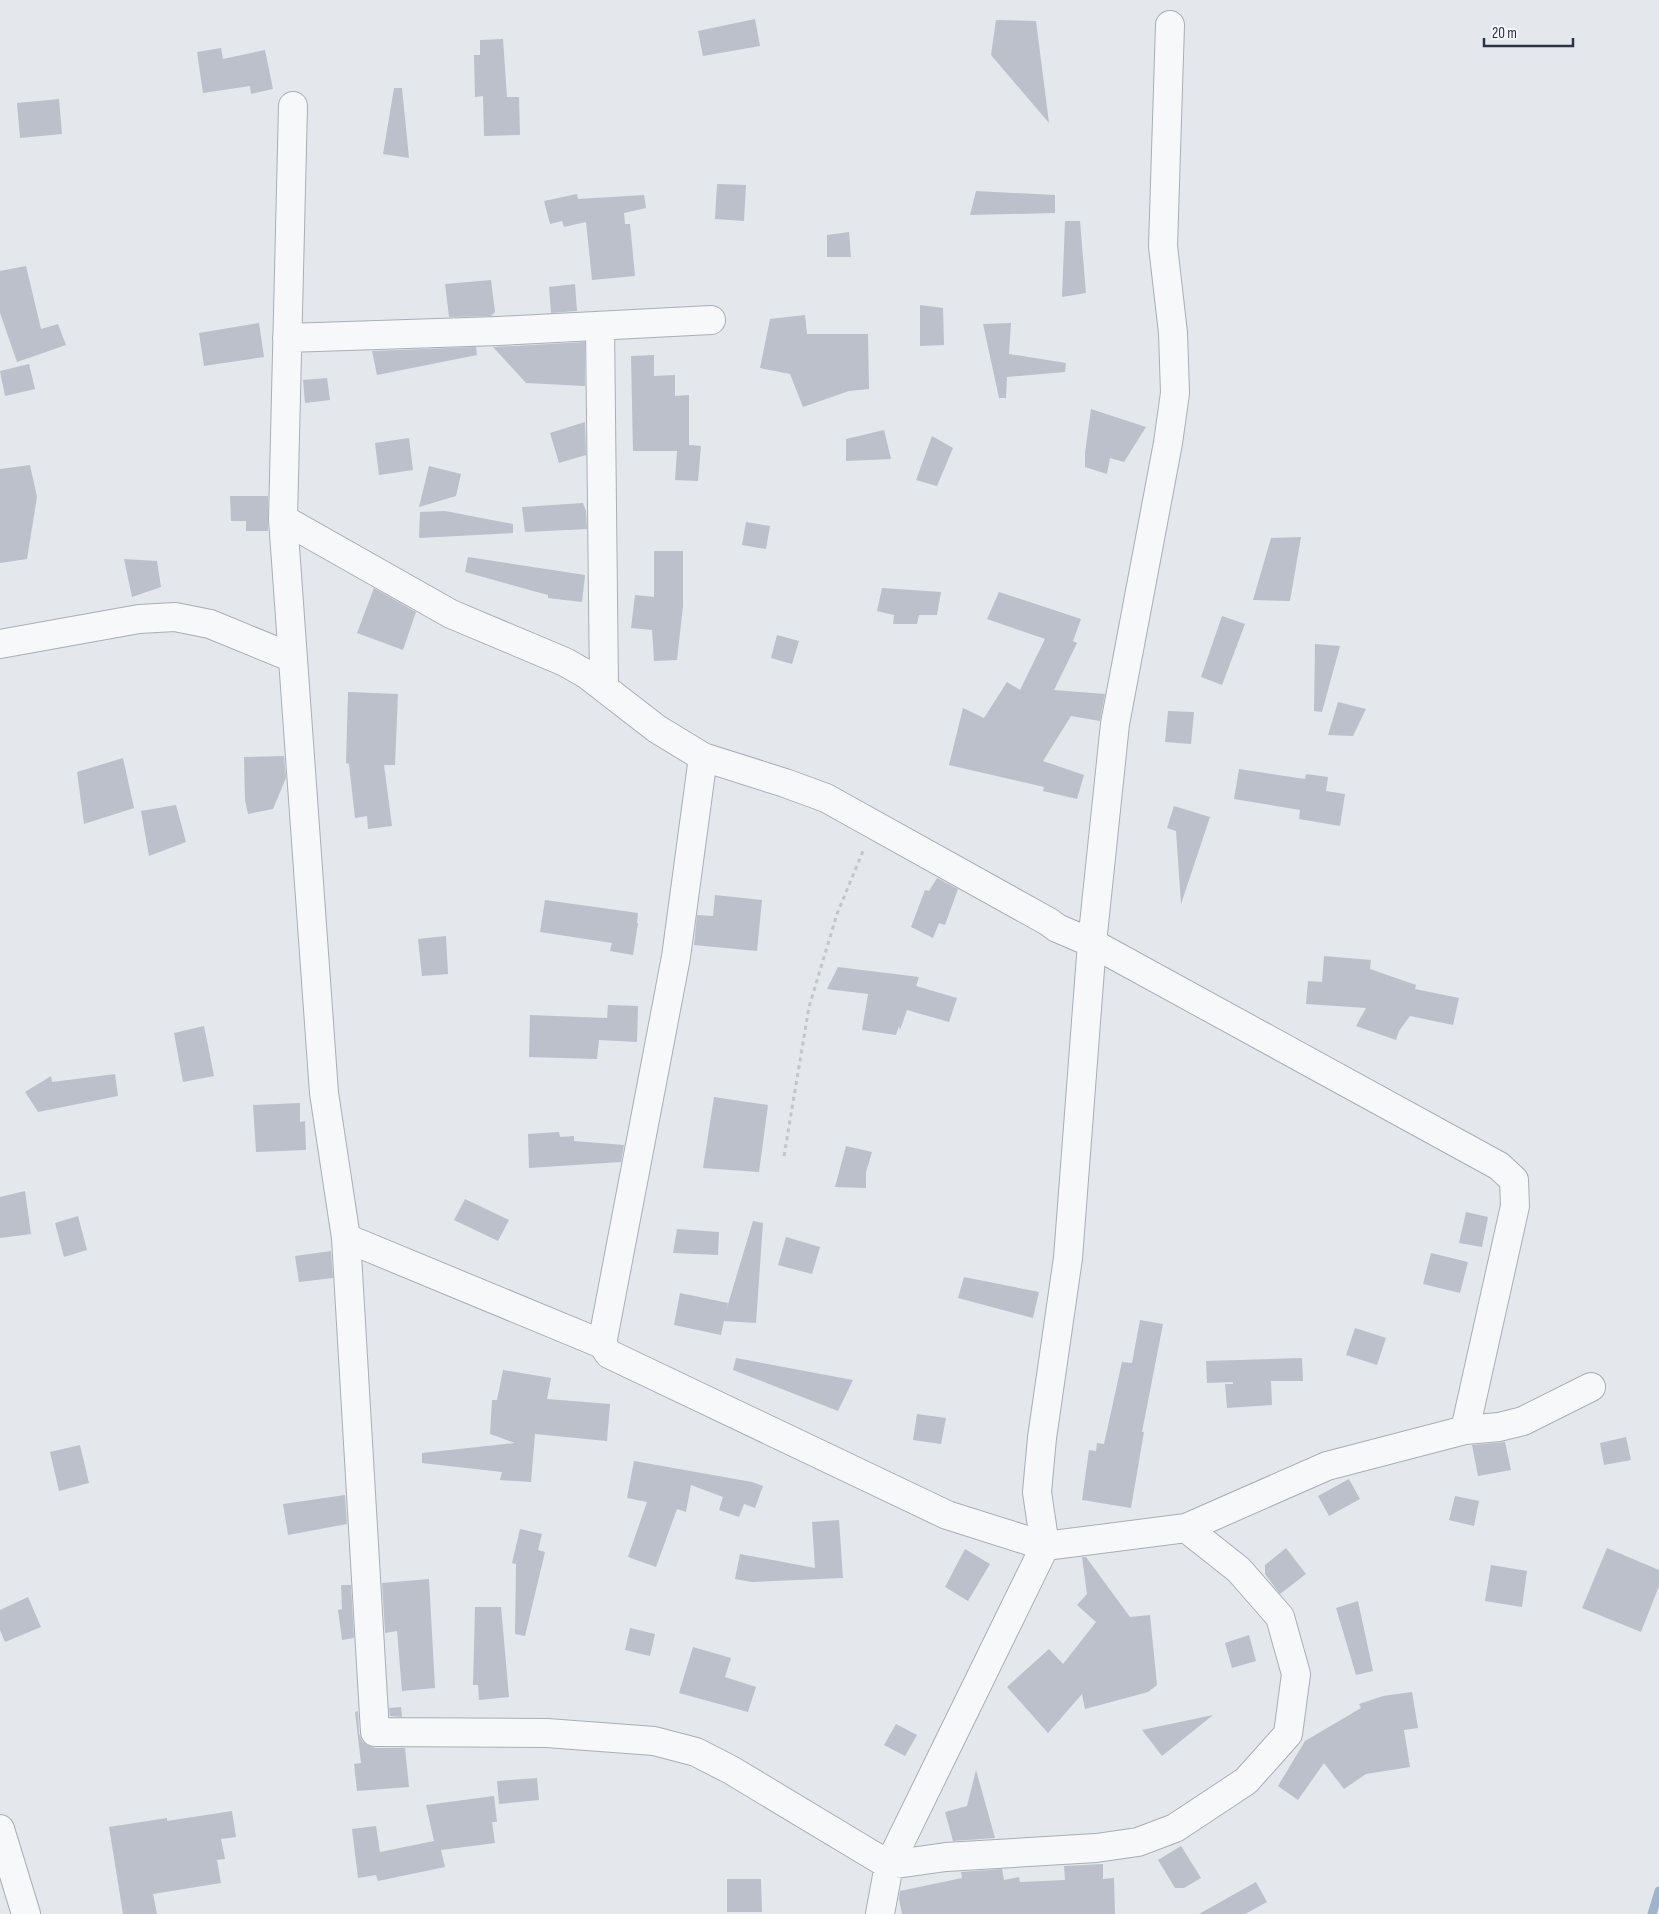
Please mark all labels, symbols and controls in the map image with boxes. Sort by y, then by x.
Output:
scale bar [1484,15,1573,47]
text: 20 m [1492,24,1517,43]

